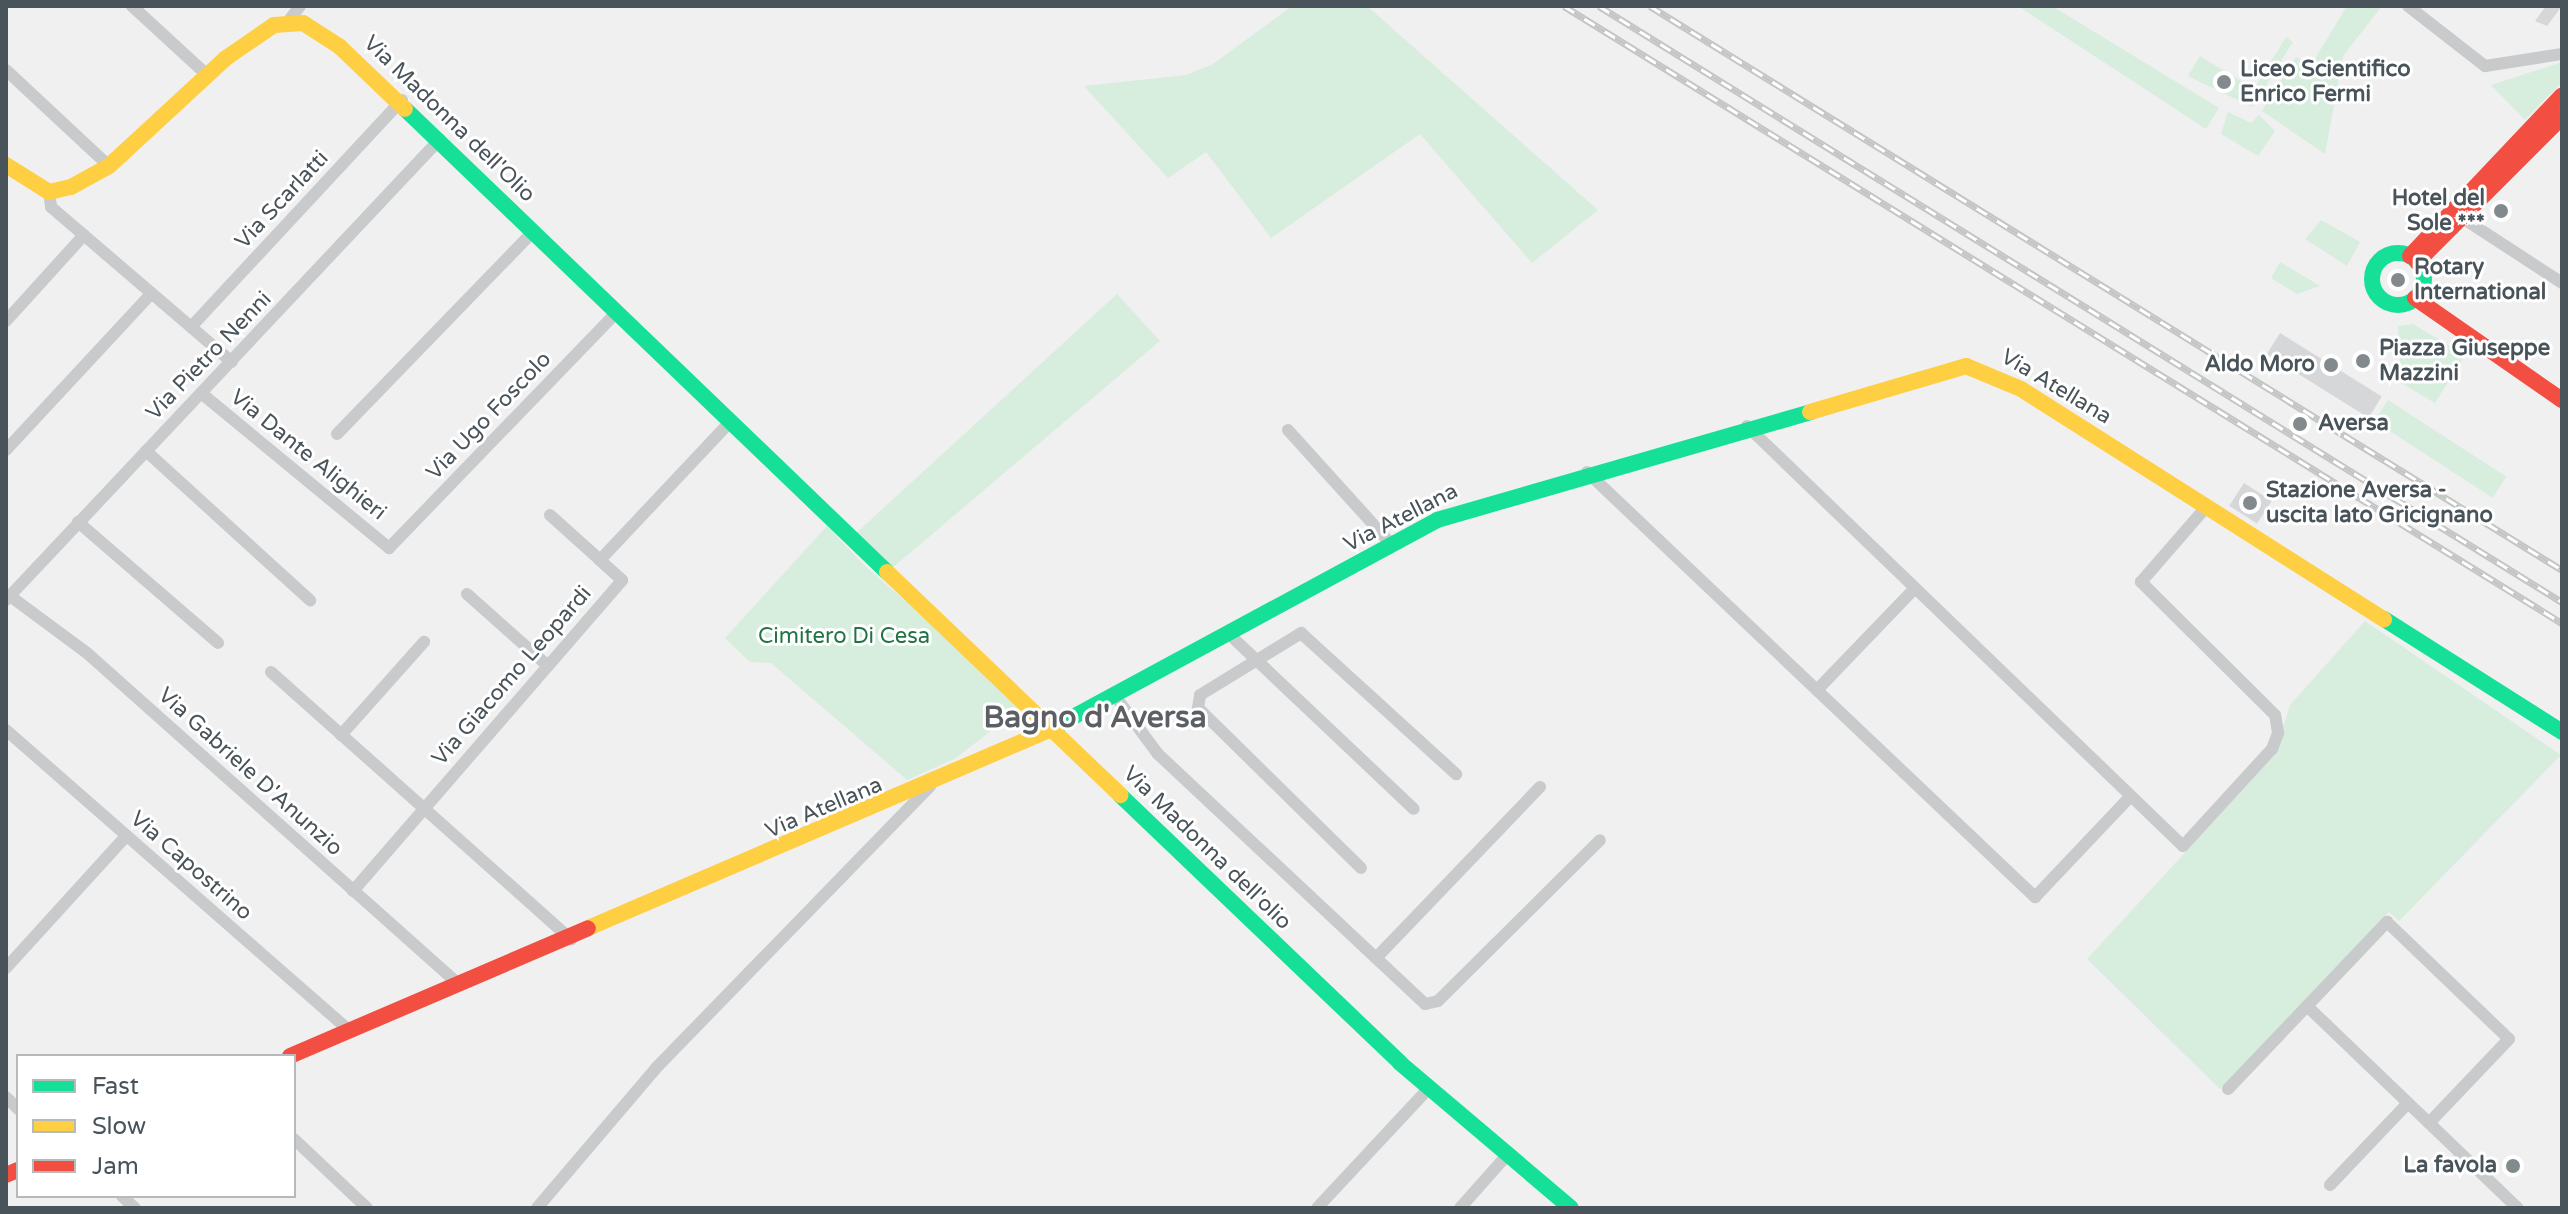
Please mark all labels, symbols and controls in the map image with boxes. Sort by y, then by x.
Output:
street label: Via Madonna dell'Olio [358,30,540,208]
place label: Liceo Scientifico Enrico Fermi [2240,56,2411,108]
marker: Liceo Scientifico Enrico Fermi [2215,73,2233,91]
street label: Via Scarlatti [230,145,334,255]
place label: Hotel del Sole *** [2392,185,2485,236]
marker: Hotel del Sole *** [2492,202,2510,220]
place label: Rotary International [2414,254,2546,306]
marker: Rotary International [2389,271,2407,289]
street label: Via Pietro Nenni [141,286,277,426]
place label: Piazza Giuseppe Mazzini [2379,335,2550,386]
street label: Via Atellana [1996,344,2116,430]
street label: Via Ugo Foscolo [421,346,557,486]
place label: Aldo Moro [2204,352,2315,378]
marker: Piazza Giuseppe Mazzini [2354,352,2372,370]
marker: Aldo Moro [2322,356,2340,374]
street label: Via Dante Alighieri [225,384,391,526]
place label: Aversa [2318,411,2389,437]
marker: Aversa [2289,413,2311,435]
place label: Stazione Aversa - uscita lato Gricignano [2266,477,2493,528]
street label: Via Atellana [1340,478,1462,558]
marker: Stazione Aversa - uscita lato Gricignano [2241,494,2259,512]
street label: Via Giacomo Leopardi [427,581,597,771]
park label: Cimitero Di Cesa [758,624,930,650]
street label: Via Gabriele D'Anunzio [152,682,348,862]
district label: Bagno d'Aversa [983,700,1207,736]
street label: Via Madonna dell'olio [1117,761,1297,935]
street label: Via Atellana [762,772,886,844]
street label: Via Capostrino [125,806,257,926]
legend [16,1054,296,1198]
text: Fast [92,1072,139,1101]
text: Slow [92,1112,146,1141]
text: Jam [92,1152,139,1181]
place label: La favola [2403,1153,2497,1179]
marker: La favola [2504,1157,2522,1175]

